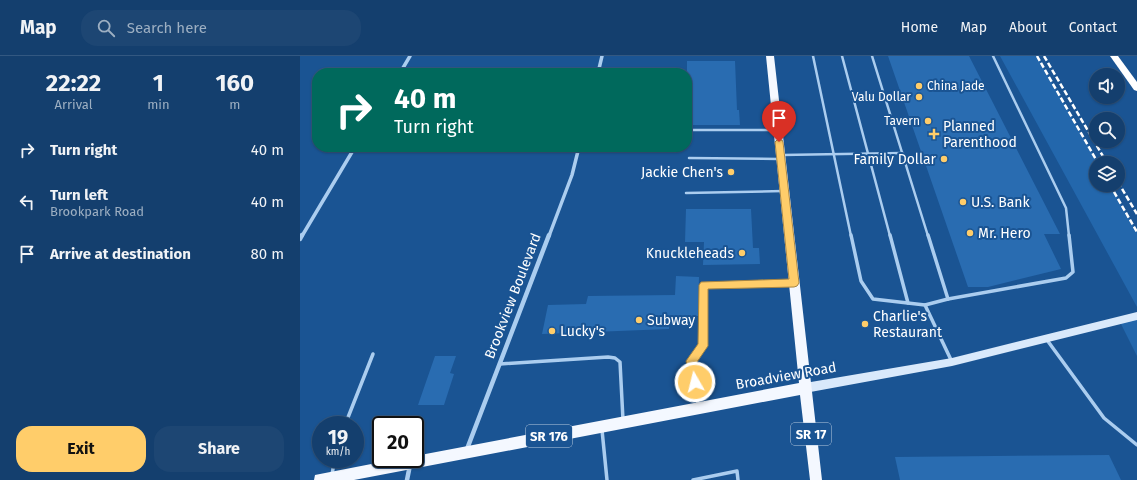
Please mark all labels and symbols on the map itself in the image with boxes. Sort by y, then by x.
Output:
place label: China Jade [927,79,985,93]
marker: China Jade [914,81,924,91]
place label: Valu Dollar [852,90,911,104]
marker: Valu Dollar [914,92,924,102]
pin [762,101,796,142]
place label: Tavern [884,114,920,128]
marker: Tavern [923,116,933,126]
place label: Planned Parenthood [943,118,1017,151]
marker: Planned Parenthood [928,128,940,140]
place label: Family Dollar [853,151,937,168]
marker: Family Dollar [939,154,949,164]
place label: Jackie Chen's [641,164,723,181]
marker: Jackie Chen's [726,167,736,177]
place label: U.S. Bank [971,194,1031,211]
marker: U.S. Bank [958,197,968,207]
place label: Mr. Hero [978,225,1031,242]
marker: Mr. Hero [965,228,975,238]
street label: Brookview Boulevard [481,231,545,361]
place label: Knuckleheads [646,245,734,262]
marker: Knuckleheads [737,248,747,258]
place label: Charlie's Restaurant [873,308,943,341]
place label: Subway [647,312,695,329]
marker: Subway [634,315,644,325]
marker: Charlie's Restaurant [860,319,870,329]
place label: Lucky's [560,323,606,340]
marker: Lucky's [547,326,557,336]
street label: Broadview Road [734,359,838,393]
position arrow [674,361,716,403]
speed limit sign: 20 [372,416,424,468]
road number: SR 17 [791,423,831,445]
road number: SR 176 [526,425,572,447]

